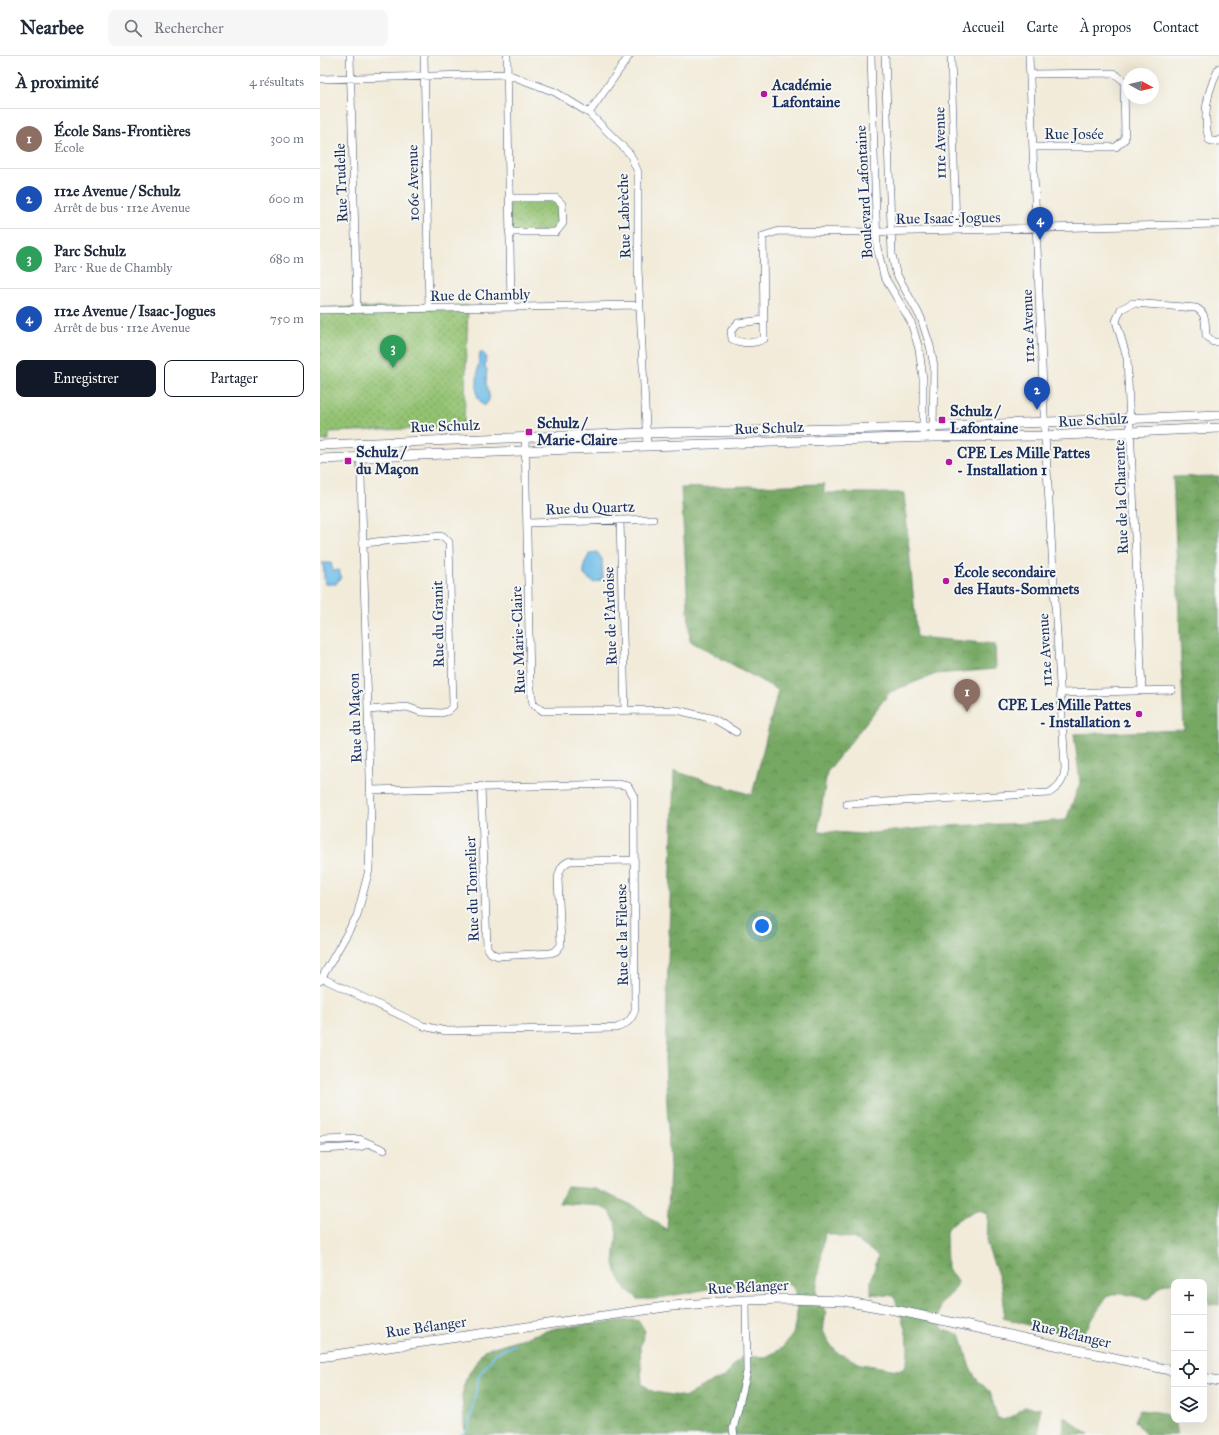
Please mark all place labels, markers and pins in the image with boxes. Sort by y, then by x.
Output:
place label: Académie Lafontaine [771,76,841,111]
marker: Académie Lafontaine [759,89,769,99]
pin: 4 [1027,207,1053,240]
pin: 3 [380,335,406,368]
pin: 2 [1024,377,1050,410]
place label: Schulz / Lafontaine [950,402,1019,437]
place label: Schulz / Marie-Claire [537,414,618,449]
marker: Schulz / Lafontaine [937,415,947,425]
marker: Schulz / Marie-Claire [524,427,534,437]
place label: Schulz / du Maçon [356,443,420,479]
place label: CPE Les Mille Pattes - Installation 1 [957,444,1090,479]
marker: Schulz / du Maçon [343,456,353,466]
marker: CPE Les Mille Pattes - Installation 1 [944,457,954,467]
place label: École secondaire des Hauts-Sommets [954,562,1080,598]
marker: École secondaire des Hauts-Sommets [941,576,951,586]
pin: 1 [954,679,980,712]
place label: CPE Les Mille Pattes - Installation 2 [998,696,1132,731]
marker: CPE Les Mille Pattes - Installation 2 [1134,709,1144,719]

